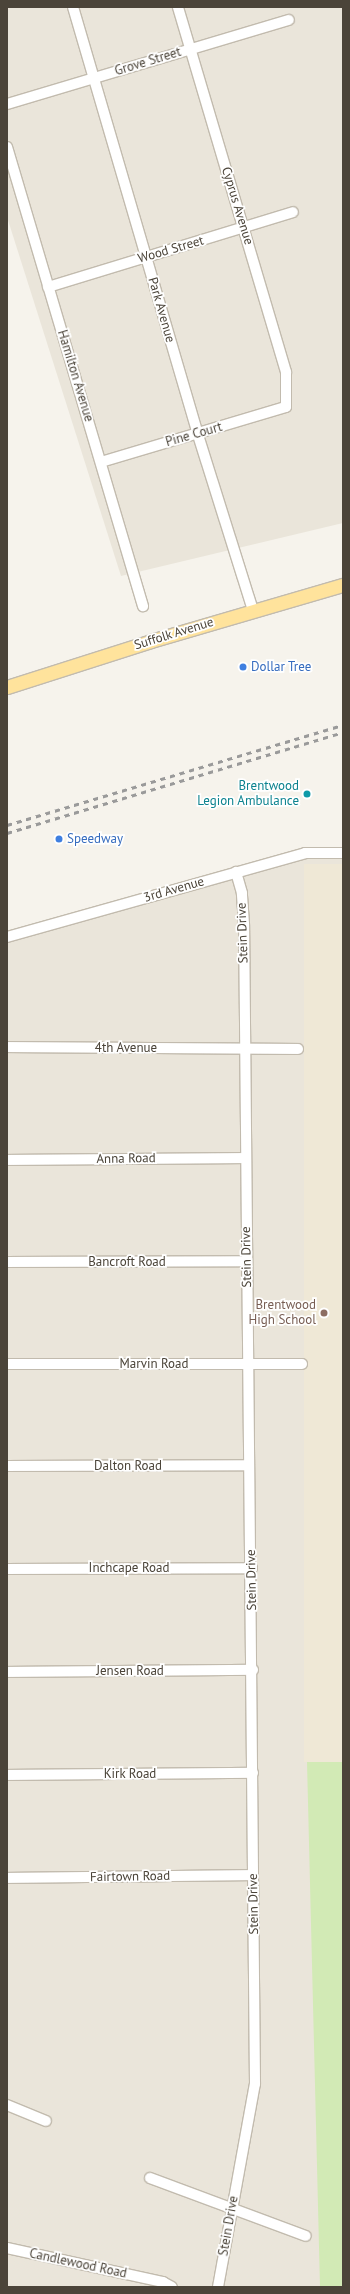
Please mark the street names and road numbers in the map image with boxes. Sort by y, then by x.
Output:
street label: Grove Street [113,45,183,79]
street label: Cyprus Avenue [218,165,256,247]
street label: Wood Street [136,233,206,267]
street label: Park Avenue [144,275,178,345]
street label: Hamilton Avenue [54,328,96,424]
street label: Pine Court [164,419,224,451]
street label: Suffolk Avenue [132,614,216,654]
street label: 3rd Avenue [142,874,206,906]
street label: Stein Drive [234,902,252,964]
street label: 4th Avenue [95,1040,157,1056]
street label: Anna Road [96,1151,156,1167]
street label: Stein Drive [239,1226,255,1288]
street label: Bancroft Road [88,1254,166,1270]
street label: Marvin Road [119,1356,189,1372]
street label: Dalton Road [94,1458,162,1474]
street label: Stein Drive [244,1549,260,1611]
street label: Inchcape Road [89,1560,169,1576]
street label: Jensen Road [96,1663,164,1679]
street label: Kirk Road [103,1766,157,1782]
street label: Fairtown Road [90,1869,170,1885]
street label: Stein Drive [246,1873,262,1935]
street label: Stein Drive [216,2195,242,2257]
street label: Candlewood Road [28,2246,128,2282]

